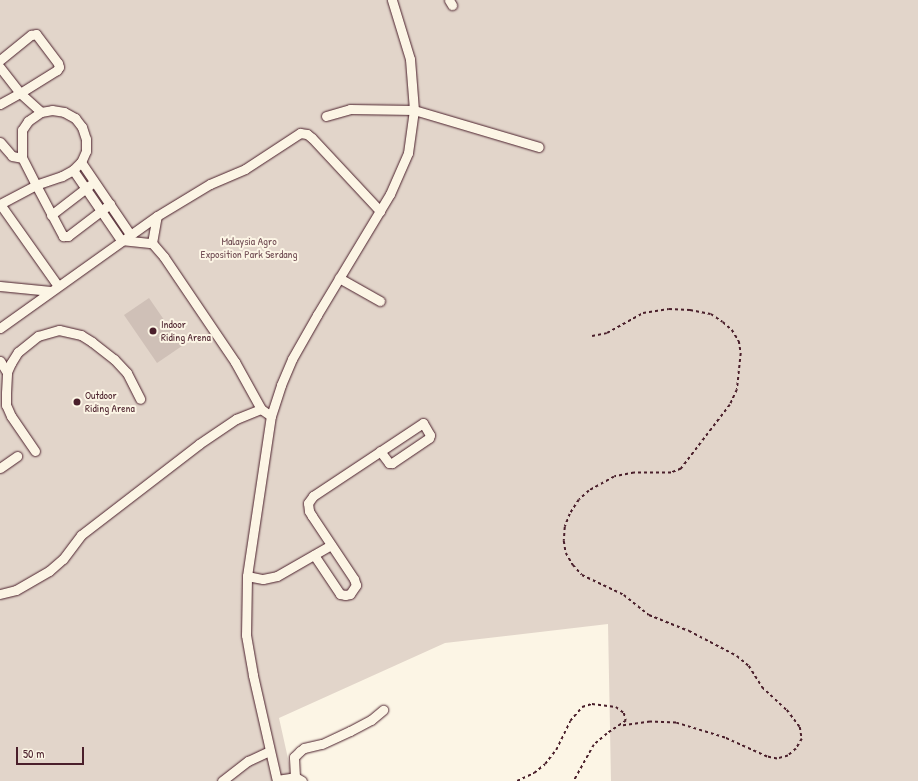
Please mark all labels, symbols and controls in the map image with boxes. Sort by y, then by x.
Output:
park label: Malaysia Agro Exposition Park Serdang [201,235,297,261]
place label: Indoor Riding Arena [161,318,211,344]
marker: Indoor Riding Arena [148,326,158,336]
place label: Outdoor Riding Arena [85,389,135,415]
marker: Outdoor Riding Arena [72,397,82,407]
scale bar [18,739,86,765]
text: 50 m [23,745,44,762]

